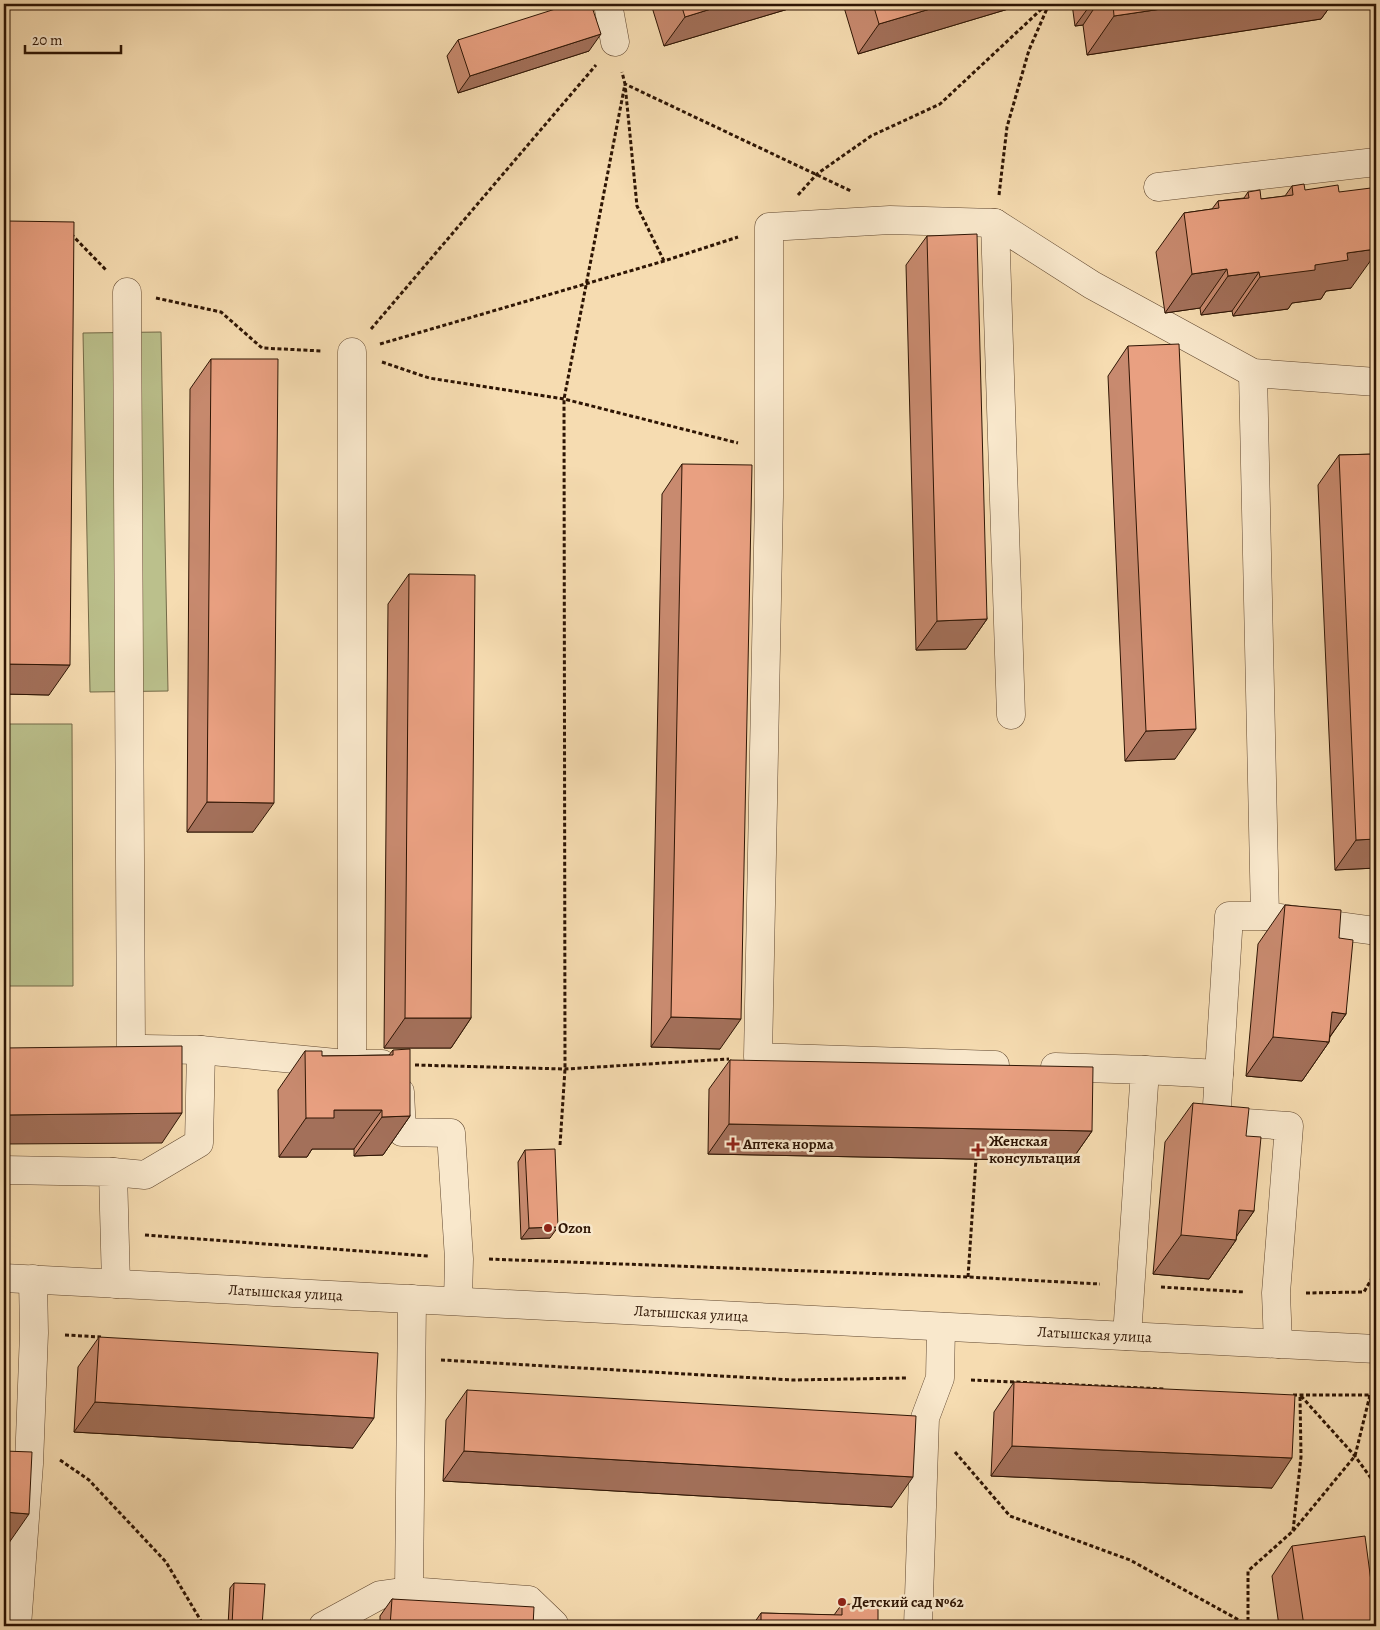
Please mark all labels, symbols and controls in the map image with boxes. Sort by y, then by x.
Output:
scale bar [25,22,121,54]
text: 20 m [32,30,63,50]
place label: Женская консультация [989,1131,1081,1168]
place label: Аптека норма [742,1134,835,1154]
marker: Аптека норма [727,1138,739,1150]
marker: Женская консультация [971,1143,985,1157]
place label: Ozon [558,1218,592,1238]
marker: Ozon [542,1222,554,1234]
street label: Латышская улица [228,1280,344,1306]
street label: Латышская улица [633,1301,749,1327]
street label: Латышская улица [1037,1321,1152,1347]
place label: Детский сад №62 [852,1592,964,1612]
marker: Детский сад №62 [836,1596,848,1608]

